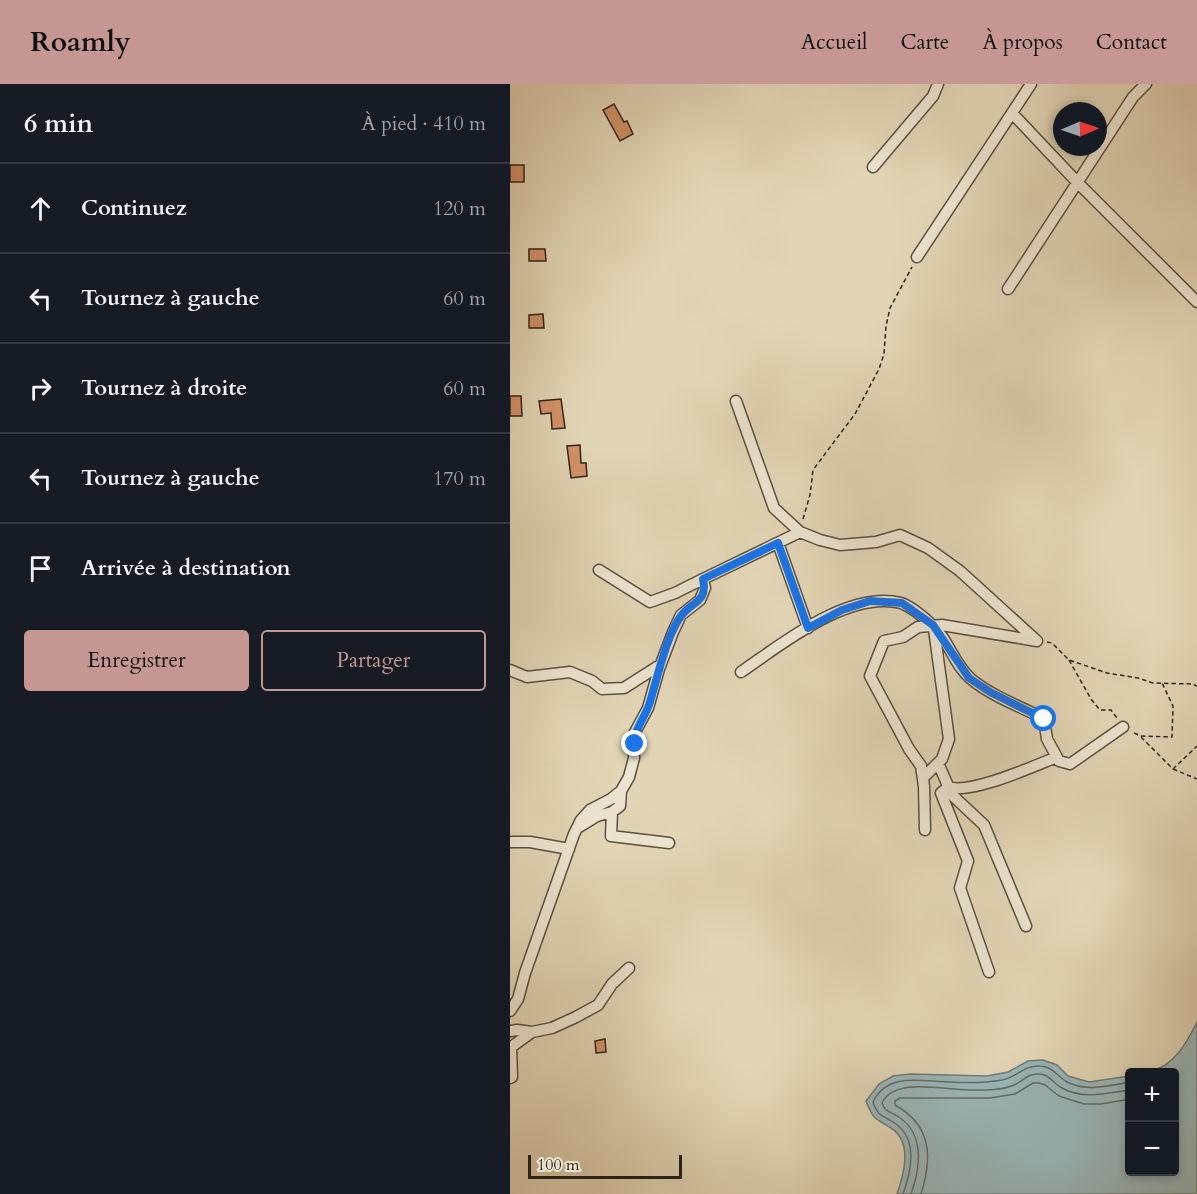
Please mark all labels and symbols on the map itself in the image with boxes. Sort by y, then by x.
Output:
north arrow [1053,102,1107,156]
route start [1030,705,1056,731]
route end [621,730,647,756]
scale bar [528,1152,682,1180]

